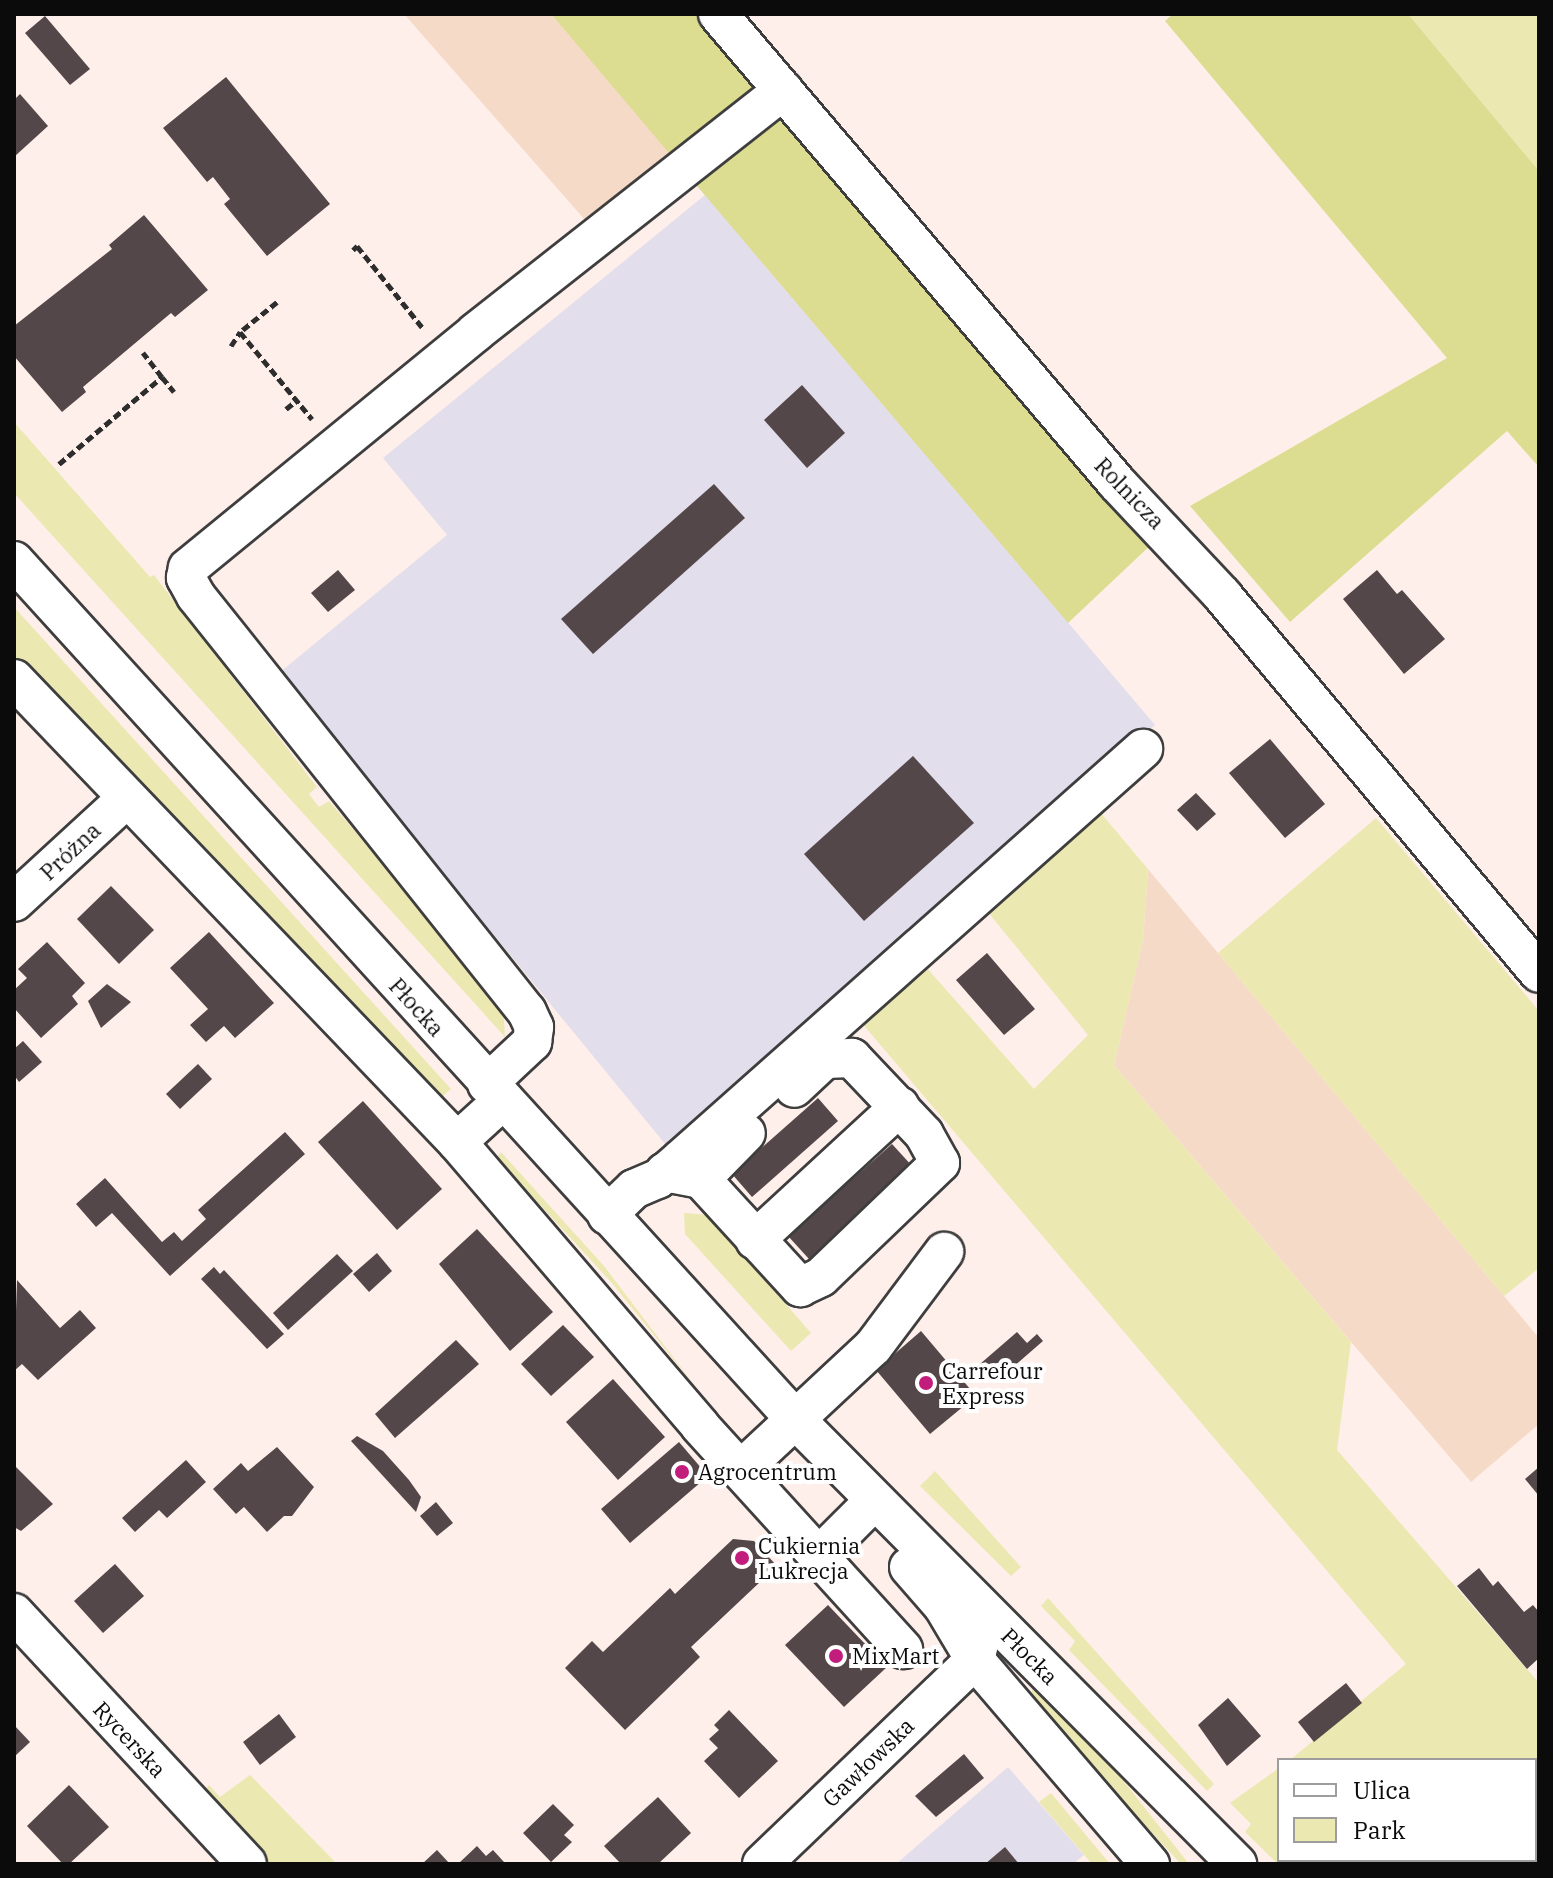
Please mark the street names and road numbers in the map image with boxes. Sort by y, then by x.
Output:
street label: Rolnicza [1090,452,1170,534]
street label: Próżna [34,817,106,885]
street label: Płocka [384,972,450,1042]
street label: Płocka [996,1622,1064,1690]
street label: Rycerska [88,1695,172,1783]
street label: Gawłowska [817,1712,919,1812]

